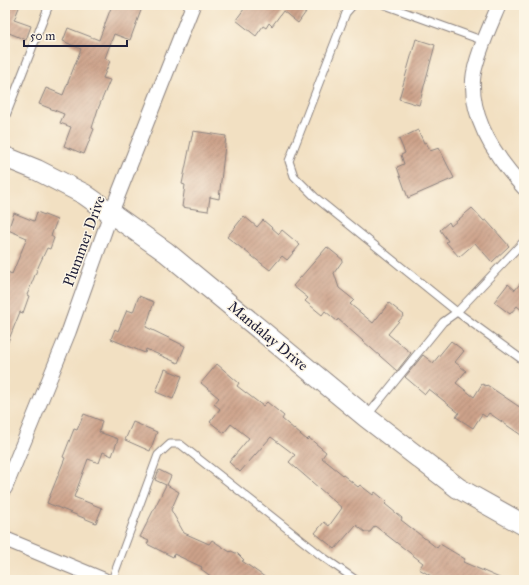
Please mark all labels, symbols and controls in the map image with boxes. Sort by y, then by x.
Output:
scale bar [24,22,127,48]
text: 50 m [30,29,55,43]
street label: Plummer Drive [59,193,109,289]
street label: Mandalay Drive [224,297,312,375]

